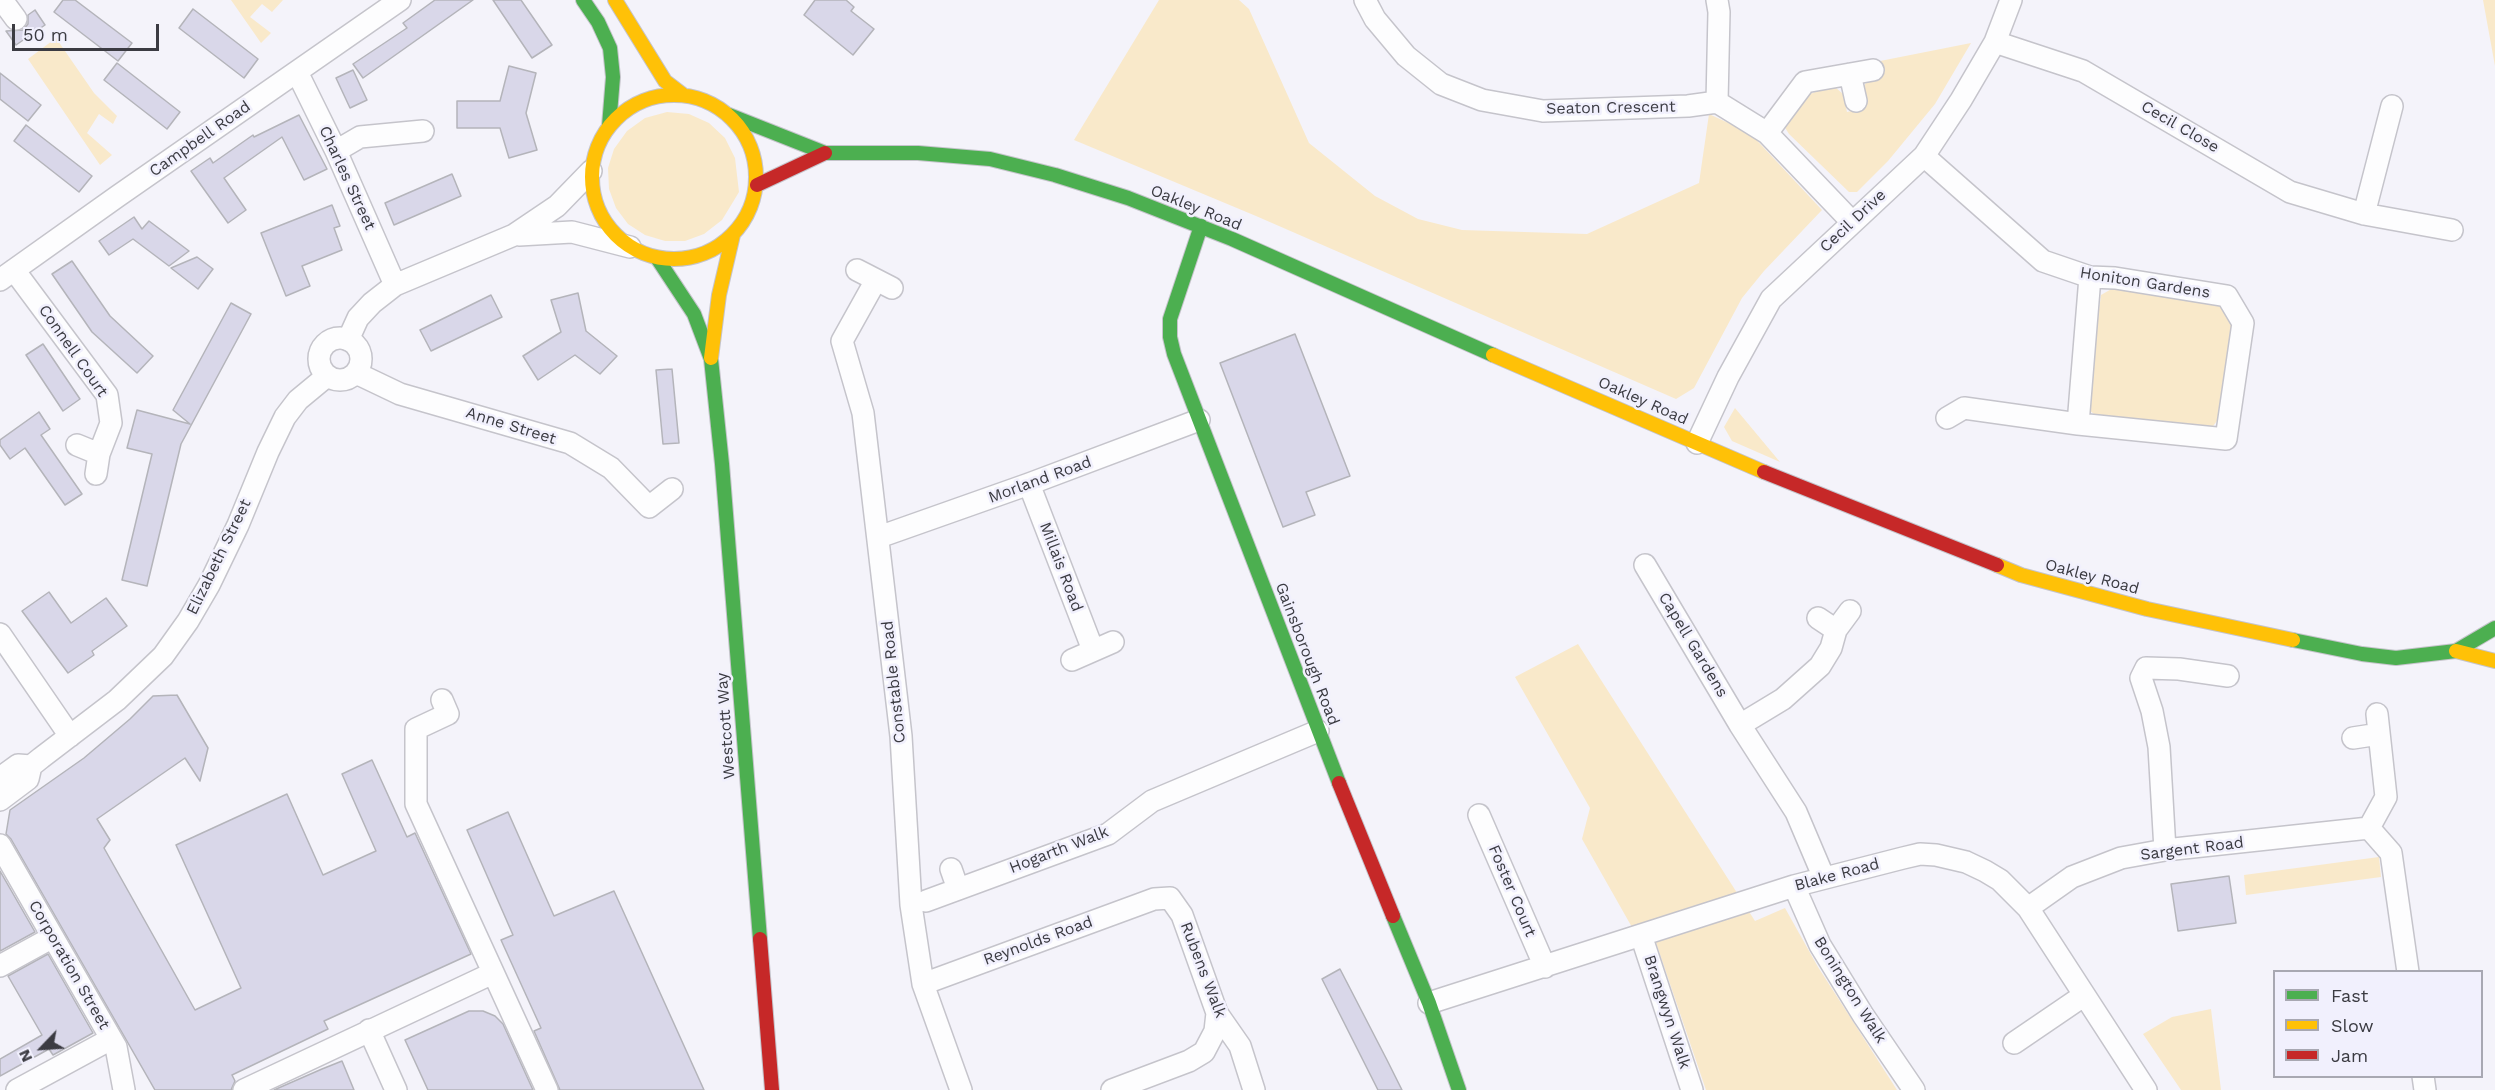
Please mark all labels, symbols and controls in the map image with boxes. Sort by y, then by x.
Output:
scale bar [15,12,162,50]
text: 50 m [23,24,68,45]
street label: Campbell Road [146,97,254,181]
street label: Seaton Crescent [1546,97,1676,119]
street label: Cecil Close [2138,97,2222,157]
street label: Charles Street [314,123,380,233]
street label: Oakley Road [1148,181,1244,235]
street label: Cecil Drive [1816,185,1890,257]
street label: Honiton Gardens [2079,263,2211,303]
street label: Connell Court [34,301,112,401]
street label: Oakley Road [1595,373,1691,429]
street label: Anne Street [464,403,558,449]
street label: Morland Road [986,452,1094,508]
street label: Elizabeth Street [183,496,255,618]
street label: Millais Road [1035,520,1087,614]
street label: Oakley Road [2043,555,2141,599]
street label: Gainsborough Road [1271,580,1343,728]
street label: Capell Gardens [1654,589,1732,701]
street label: Constable Road [878,620,910,744]
street label: Westcott Way [713,672,739,780]
street label: Hogarth Walk [1007,822,1111,878]
street label: Sargent Road [2139,833,2245,865]
street label: Foster Court [1484,842,1540,940]
street label: Blake Road [1793,854,1881,896]
street label: Corporation Street [24,897,114,1033]
street label: Reynolds Road [981,912,1095,970]
street label: Rubens Walk [1176,919,1230,1021]
street label: Bonington Walk [1810,933,1890,1047]
street label: Brangwyn Walk [1640,953,1694,1071]
legend [2273,970,2483,1078]
text: Fast [2331,985,2368,1006]
text: Slow [2331,1015,2374,1036]
north arrow [12,1018,72,1078]
text: Jam [2331,1045,2368,1066]
text: N [14,1046,36,1065]

